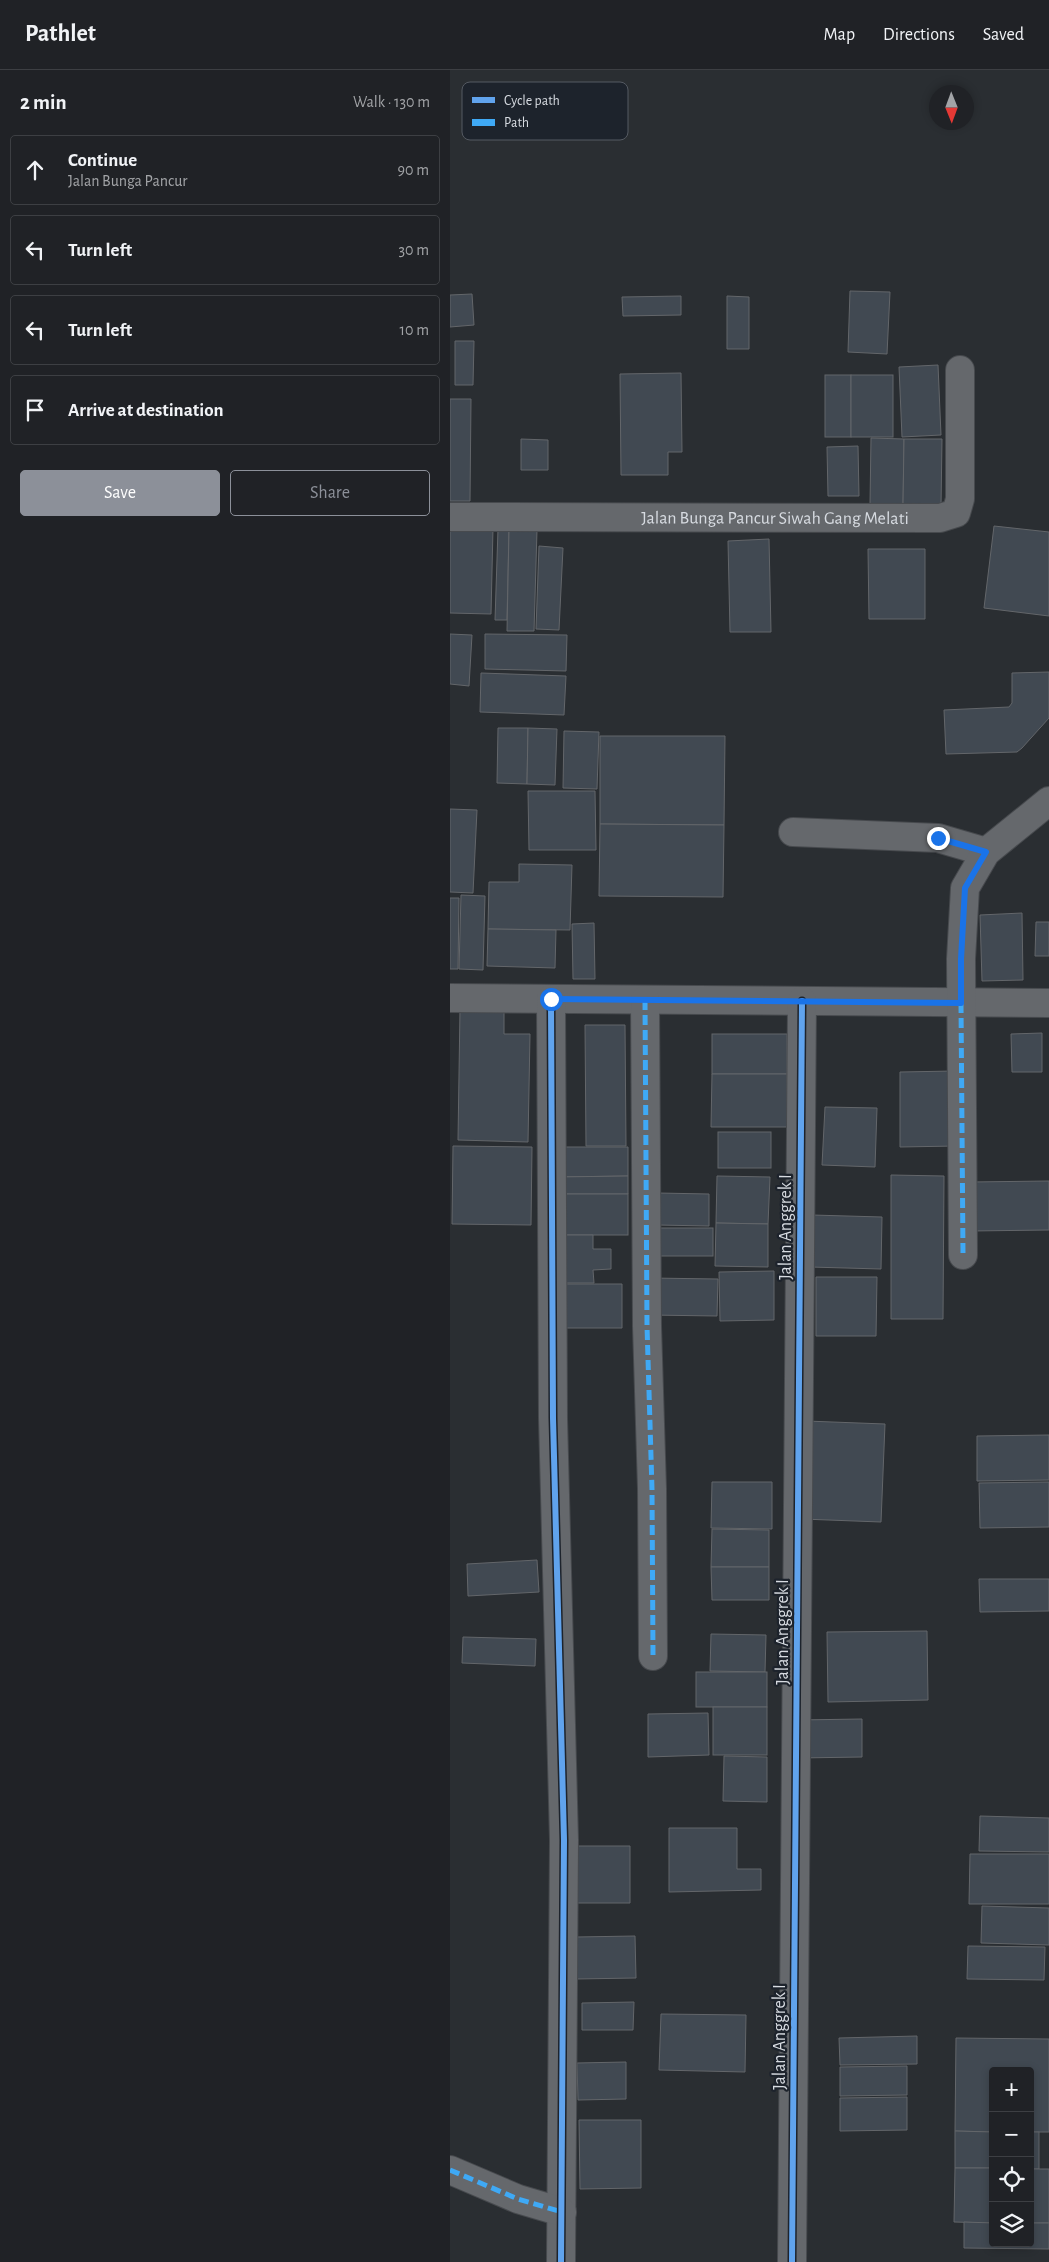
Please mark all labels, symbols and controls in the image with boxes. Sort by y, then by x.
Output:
text: Pathlet [25,22,96,46]
text: Map [824,26,855,44]
text: Directions [883,26,955,44]
text: Saved [983,26,1024,44]
legend [462,82,628,140]
north arrow [929,85,974,130]
text: 2 min [20,92,67,113]
text: Walk · 130 m [353,94,430,110]
text: Cycle path [504,94,560,108]
text: Path [504,116,529,130]
text: Continue [68,151,137,170]
icon: ahead [21,156,49,184]
text: 90 m [398,162,429,178]
text: Jalan Bunga Pancur [68,173,187,189]
icon: left [21,236,49,264]
text: Turn left [68,241,132,260]
text: 30 m [399,242,429,258]
icon: left [21,316,49,344]
text: Turn left [68,321,132,340]
text: 10 m [400,322,429,338]
icon: arrive [21,396,49,424]
text: Arrive at destination [68,401,224,420]
button: Save [20,470,220,516]
button: Share [230,470,430,516]
street label: Jalan Bunga Pancur Siwah Gang Melati [641,509,909,528]
route end [927,827,950,850]
route start [540,988,563,1011]
street label: Jalan Anggrek I [777,1174,795,1280]
street label: Jalan Anggrek I [774,1579,792,1685]
street label: Jalan Anggrek I [771,1984,789,2090]
map controls [989,2067,1034,2247]
button: + [989,2067,1034,2112]
button: − [989,2112,1034,2157]
button: locate [989,2157,1034,2202]
button: layers [989,2202,1034,2247]

